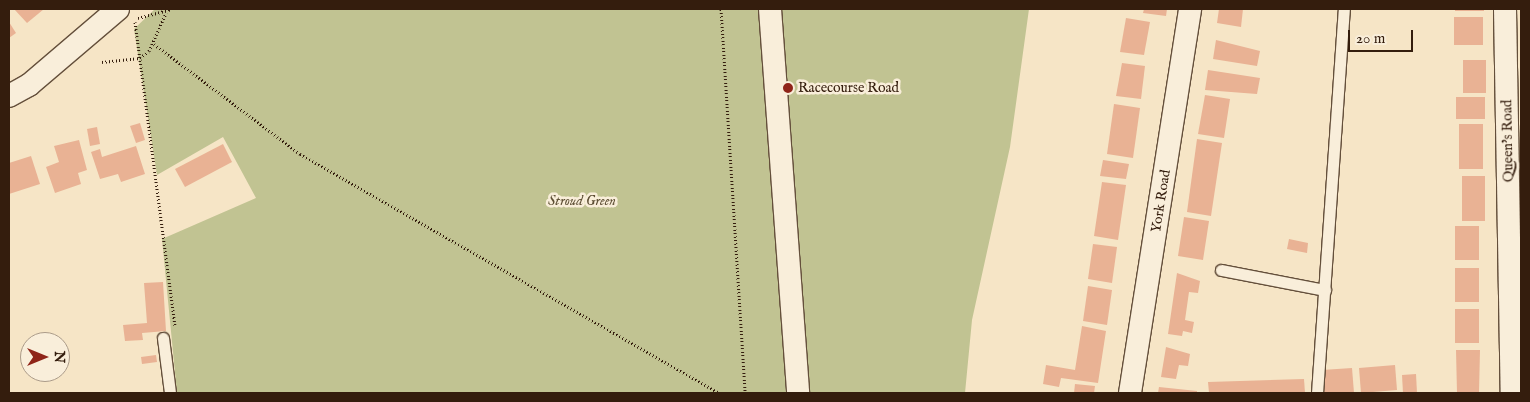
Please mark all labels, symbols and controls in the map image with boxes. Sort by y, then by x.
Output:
scale bar [1350,20,1415,52]
text: 20 m [1356,29,1385,48]
place label: Racecourse Road [798,80,899,96]
marker: Racecourse Road [782,82,794,94]
street label: Queen's Road [1499,100,1517,182]
street label: York Road [1148,168,1174,234]
park label: Stroud Green [548,193,616,209]
north arrow [20,332,70,382]
text: N [50,351,68,363]

